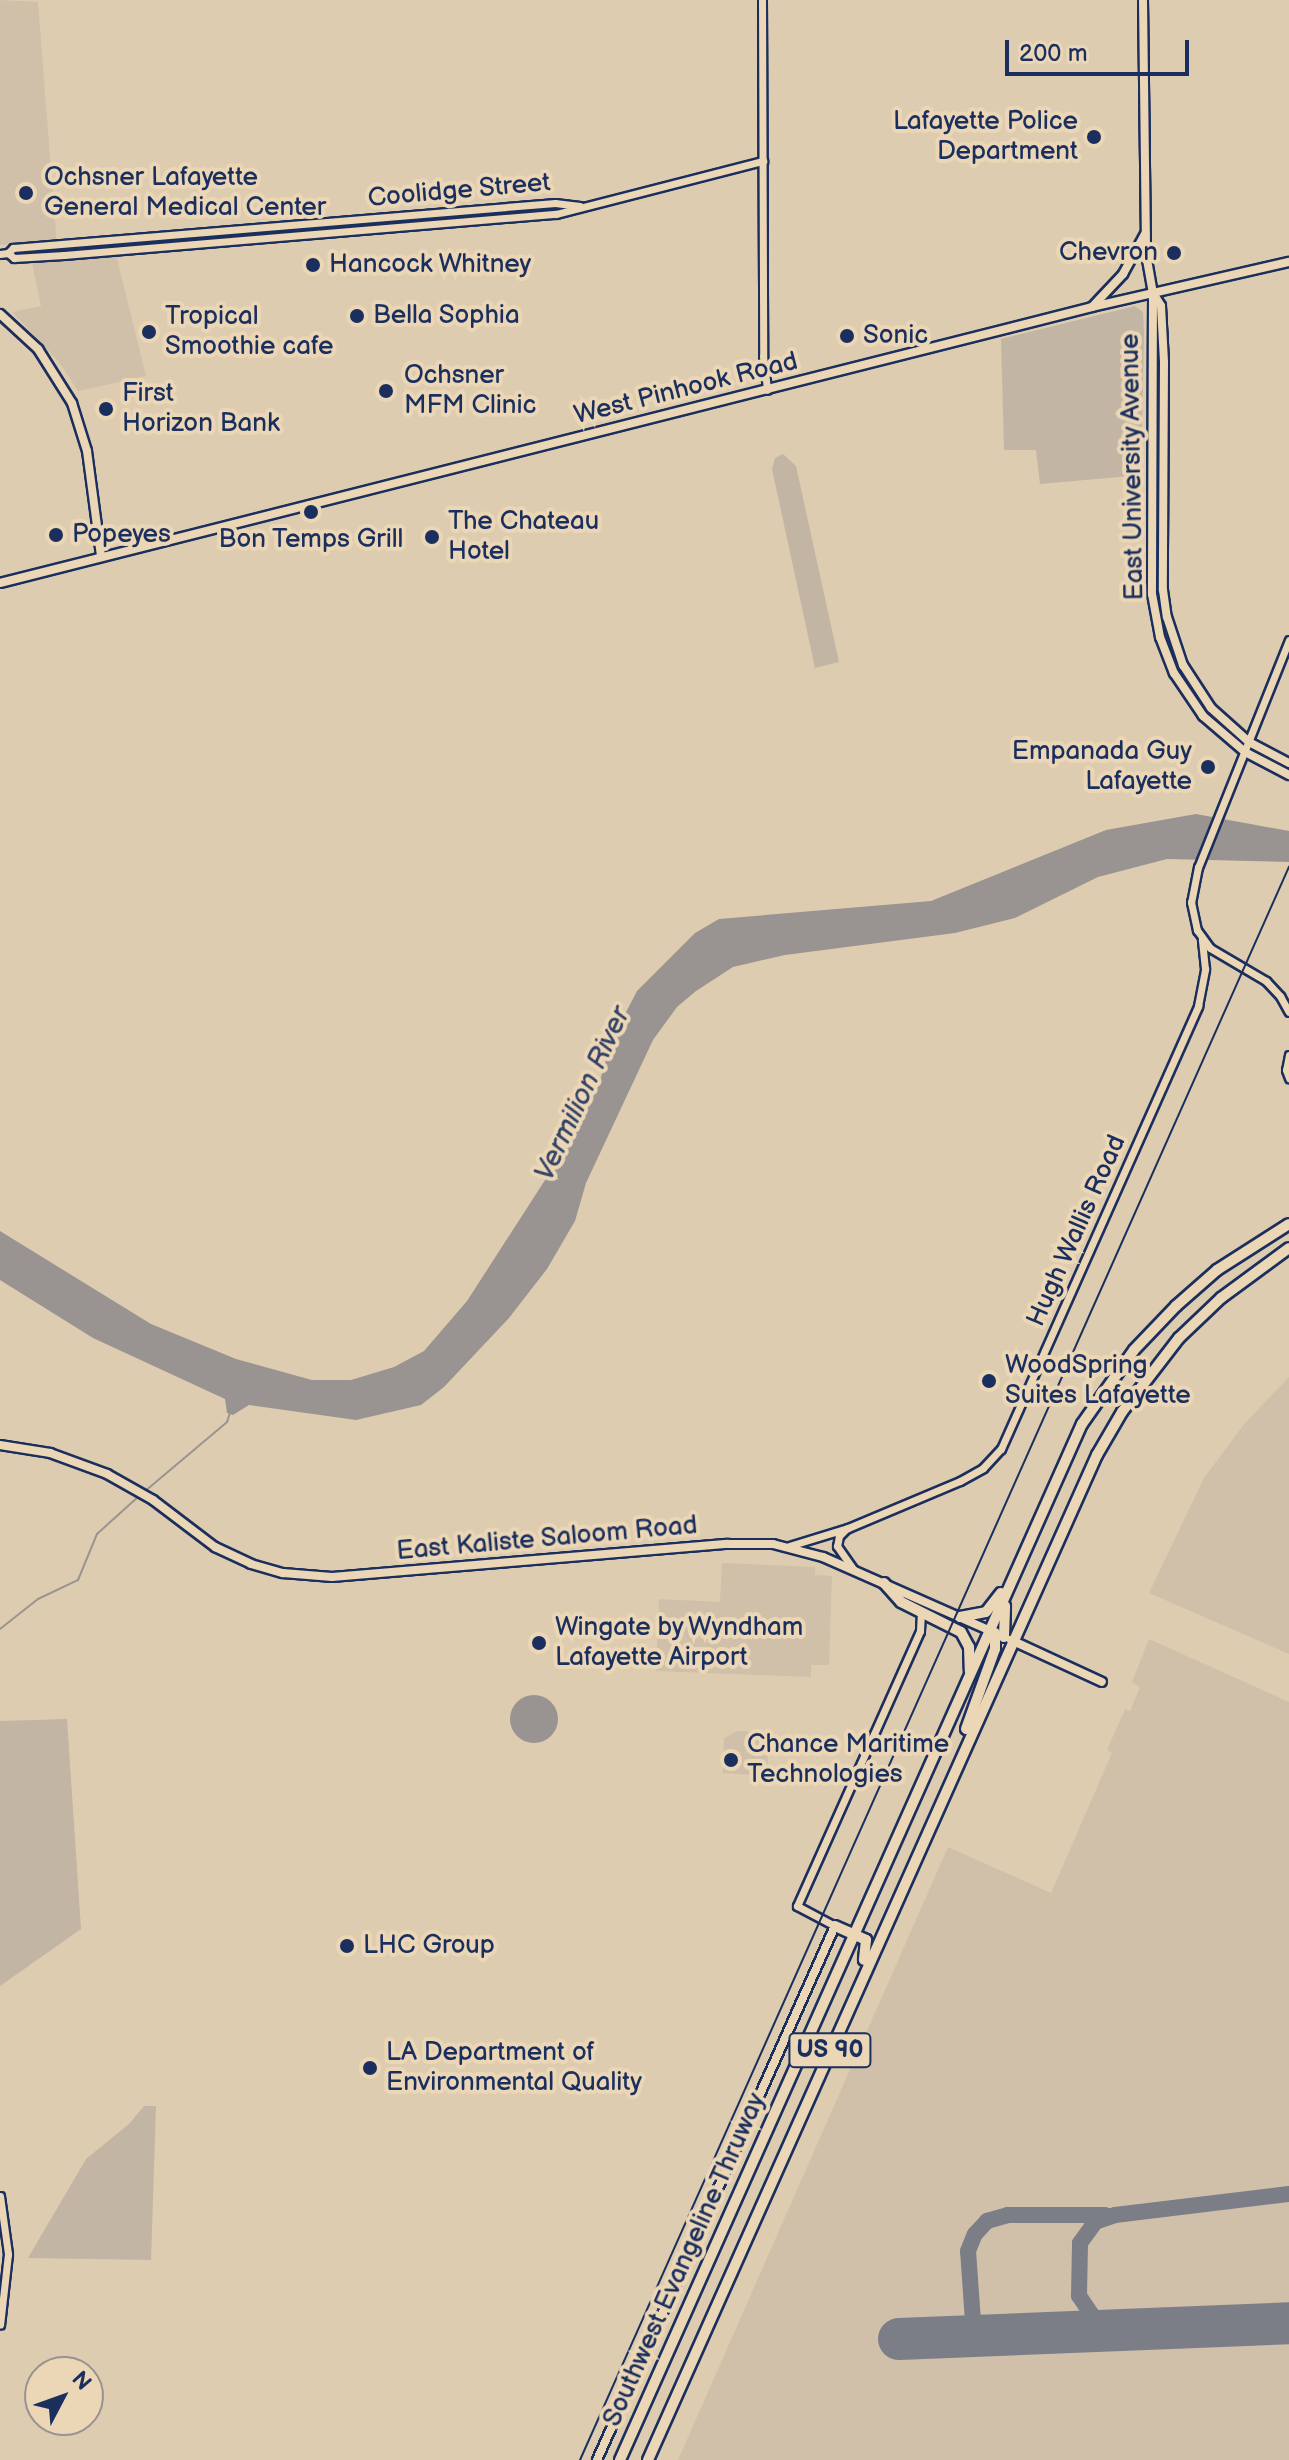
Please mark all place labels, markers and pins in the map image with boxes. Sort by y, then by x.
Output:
place label: Lafayette Police Department [893,106,1078,168]
marker: Lafayette Police Department [1085,128,1103,146]
place label: Ochsner Lafayette General Medical Center [44,162,326,224]
marker: Ochsner Lafayette General Medical Center [15,182,37,204]
place label: Chevron [1059,237,1158,269]
marker: Chevron [1165,244,1183,262]
place label: Hancock Whitney [329,249,532,281]
marker: Hancock Whitney [304,256,322,274]
place label: Bella Sophia [373,300,520,332]
place label: Tropical Smoothie cafe [165,301,333,362]
marker: Bella Sophia [348,307,366,325]
place label: Sonic [863,320,928,352]
marker: Tropical Smoothie cafe [140,323,158,341]
marker: Sonic [838,327,856,345]
place label: Ochsner MFM Clinic [404,360,536,422]
place label: First Horizon Bank [122,378,280,440]
marker: Ochsner MFM Clinic [375,380,397,402]
marker: First Horizon Bank [97,400,115,418]
marker: Bon Temps Grill [302,503,320,521]
place label: The Chateau Hotel [448,506,599,568]
place label: Popeyes [72,519,171,551]
place label: Bon Temps Grill [218,524,404,556]
marker: Popeyes [47,526,65,544]
marker: The Chateau Hotel [423,528,441,546]
place label: Empanada Guy Lafayette [1012,736,1192,798]
marker: Empanada Guy Lafayette [1199,758,1217,776]
place label: WoodSpring Suites Lafayette [1005,1350,1191,1412]
marker: WoodSpring Suites Lafayette [980,1372,998,1390]
place label: Wingate by Wyndham Lafayette Airport [555,1612,806,1674]
marker: Wingate by Wyndham Lafayette Airport [530,1634,548,1652]
place label: Chance Maritime Technologies [747,1729,949,1790]
marker: Chance Maritime Technologies [722,1751,740,1769]
place label: LHC Group [363,1930,495,1962]
marker: LHC Group [338,1937,356,1955]
place label: LA Department of Environmental Quality [386,2037,642,2098]
marker: LA Department of Environmental Quality [361,2059,379,2077]

